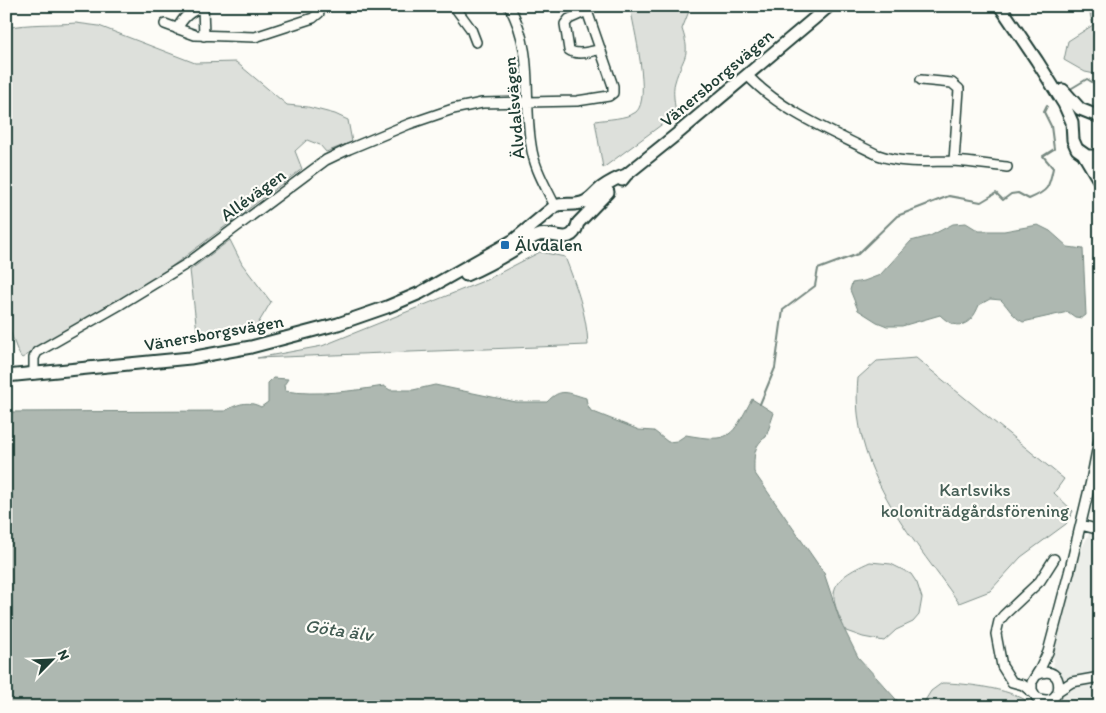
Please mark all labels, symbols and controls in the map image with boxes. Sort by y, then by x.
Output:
street label: Vänersborgsvägen [656,24,778,132]
street label: Älvdalsvägen [499,56,529,160]
street label: Allévägen [216,164,290,226]
place label: Älvdalen [515,234,583,256]
marker: Älvdalen [499,239,511,251]
street label: Vänersborgsvägen [143,310,285,356]
park label: Karlsviks koloniträdgårdsförening [881,479,1070,522]
water label: Göta älv [304,614,377,646]
north arrow [28,636,78,686]
text: N [54,647,73,663]

